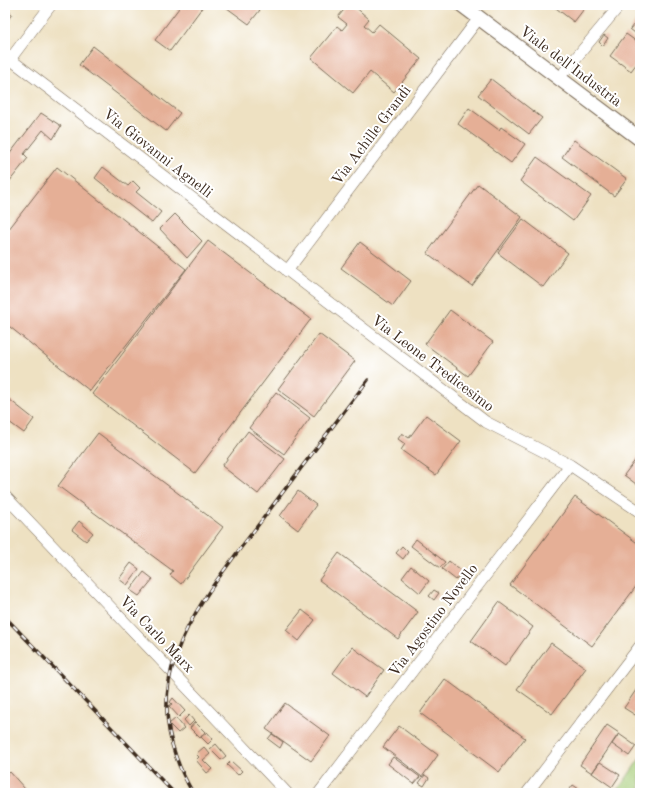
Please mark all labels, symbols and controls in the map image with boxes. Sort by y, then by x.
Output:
street label: Viale dell'Industria [516,24,624,111]
street label: Via Achille Grandi [330,83,414,188]
street label: Via Giovanni Agnelli [100,107,215,201]
street label: Via Leone Tredicesimo [368,313,496,415]
street label: Via Agostino Novello [387,562,481,680]
street label: Via Carlo Marx [116,594,196,676]

